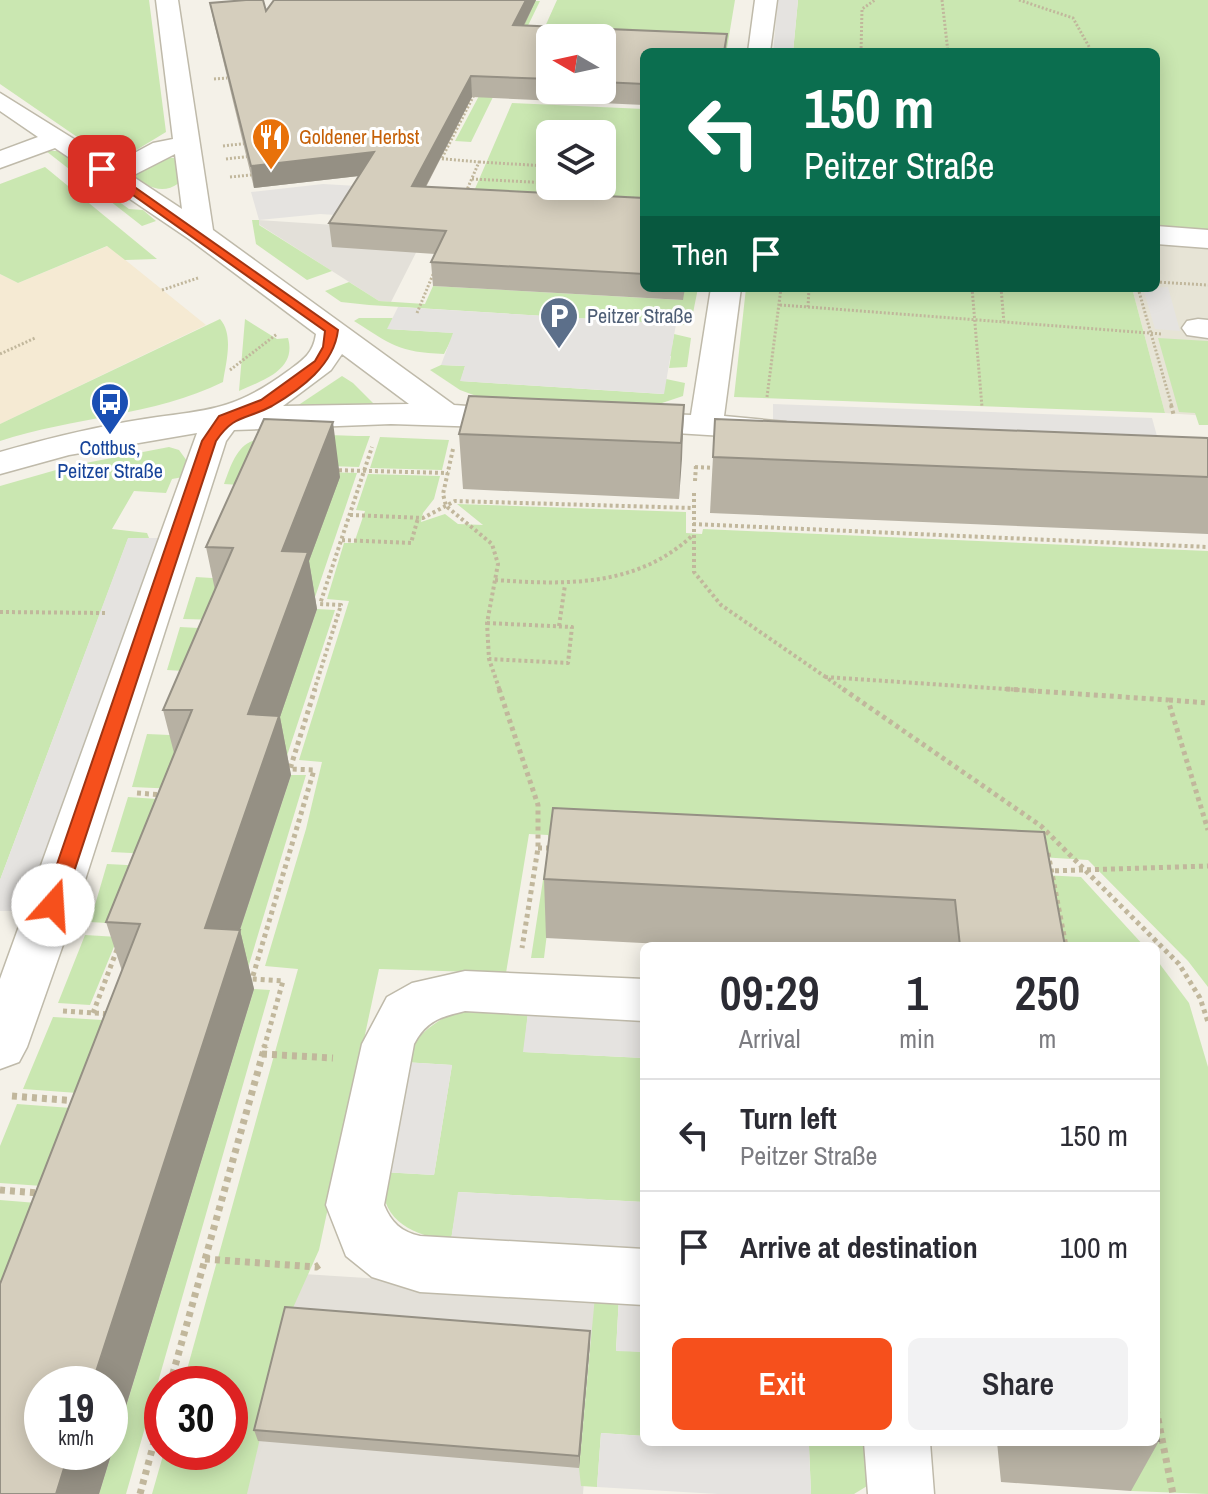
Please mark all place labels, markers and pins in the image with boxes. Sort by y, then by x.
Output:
restaurant icon: Goldener Herbst [250,116,292,171]
place label: Goldener Herbst [299,123,420,150]
pin [68,135,136,203]
parking icon: Peitzer Straße [538,295,580,350]
place label: Peitzer Straße [587,302,693,329]
bus stop icon: Cottbus, Peitzer Straße [89,381,131,436]
place label: Cottbus, Peitzer Straße [57,434,163,484]

